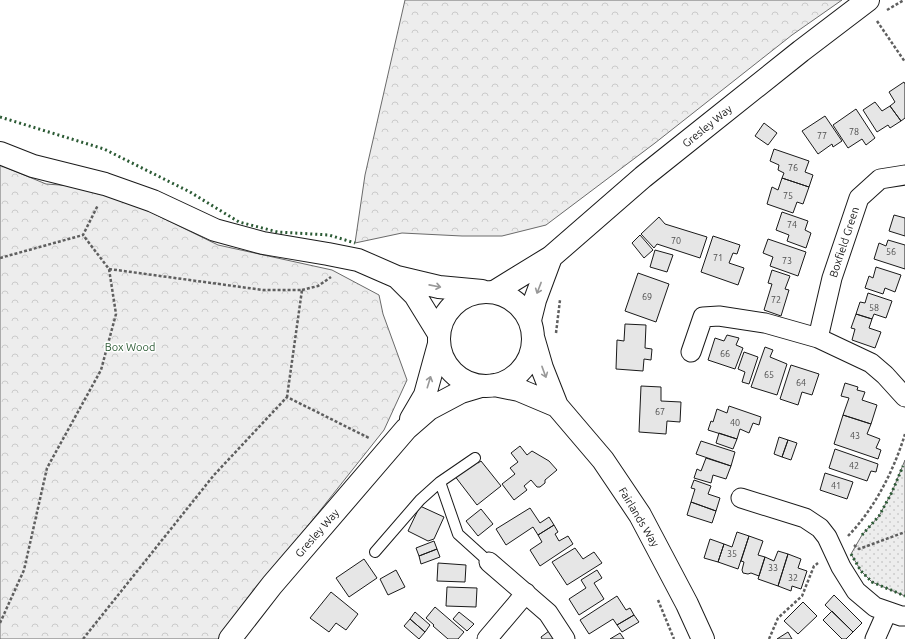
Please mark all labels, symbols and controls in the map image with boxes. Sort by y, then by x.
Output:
street label: Gresley Way [680,102,735,150]
house number: 78 [849,127,859,137]
house number: 77 [817,131,827,141]
house number: 76 [788,163,798,173]
house number: 75 [783,191,793,201]
street label: Boxfield Green [827,205,861,279]
house number: 74 [787,220,797,230]
house number: 70 [671,236,681,246]
house number: 56 [886,247,896,257]
house number: 71 [713,253,723,263]
house number: 73 [782,256,792,266]
one-way arrow [428,282,441,290]
one-way arrow [535,282,543,294]
house number: 69 [642,292,652,302]
house number: 72 [771,295,781,305]
house number: 58 [869,303,879,313]
park label: Box Wood [105,341,155,353]
house number: 66 [720,349,730,359]
one-way arrow [540,366,548,378]
house number: 65 [764,370,774,380]
one-way arrow [426,375,433,388]
house number: 64 [796,378,806,388]
house number: 67 [655,407,665,417]
house number: 40 [730,418,740,428]
house number: 43 [850,431,860,441]
house number: 42 [849,461,859,471]
house number: 41 [831,481,841,491]
street label: Fairlands Way [617,485,662,550]
street label: Gresley Way [293,506,342,560]
house number: 35 [727,549,737,559]
house number: 33 [768,563,778,573]
house number: 32 [788,573,798,583]

